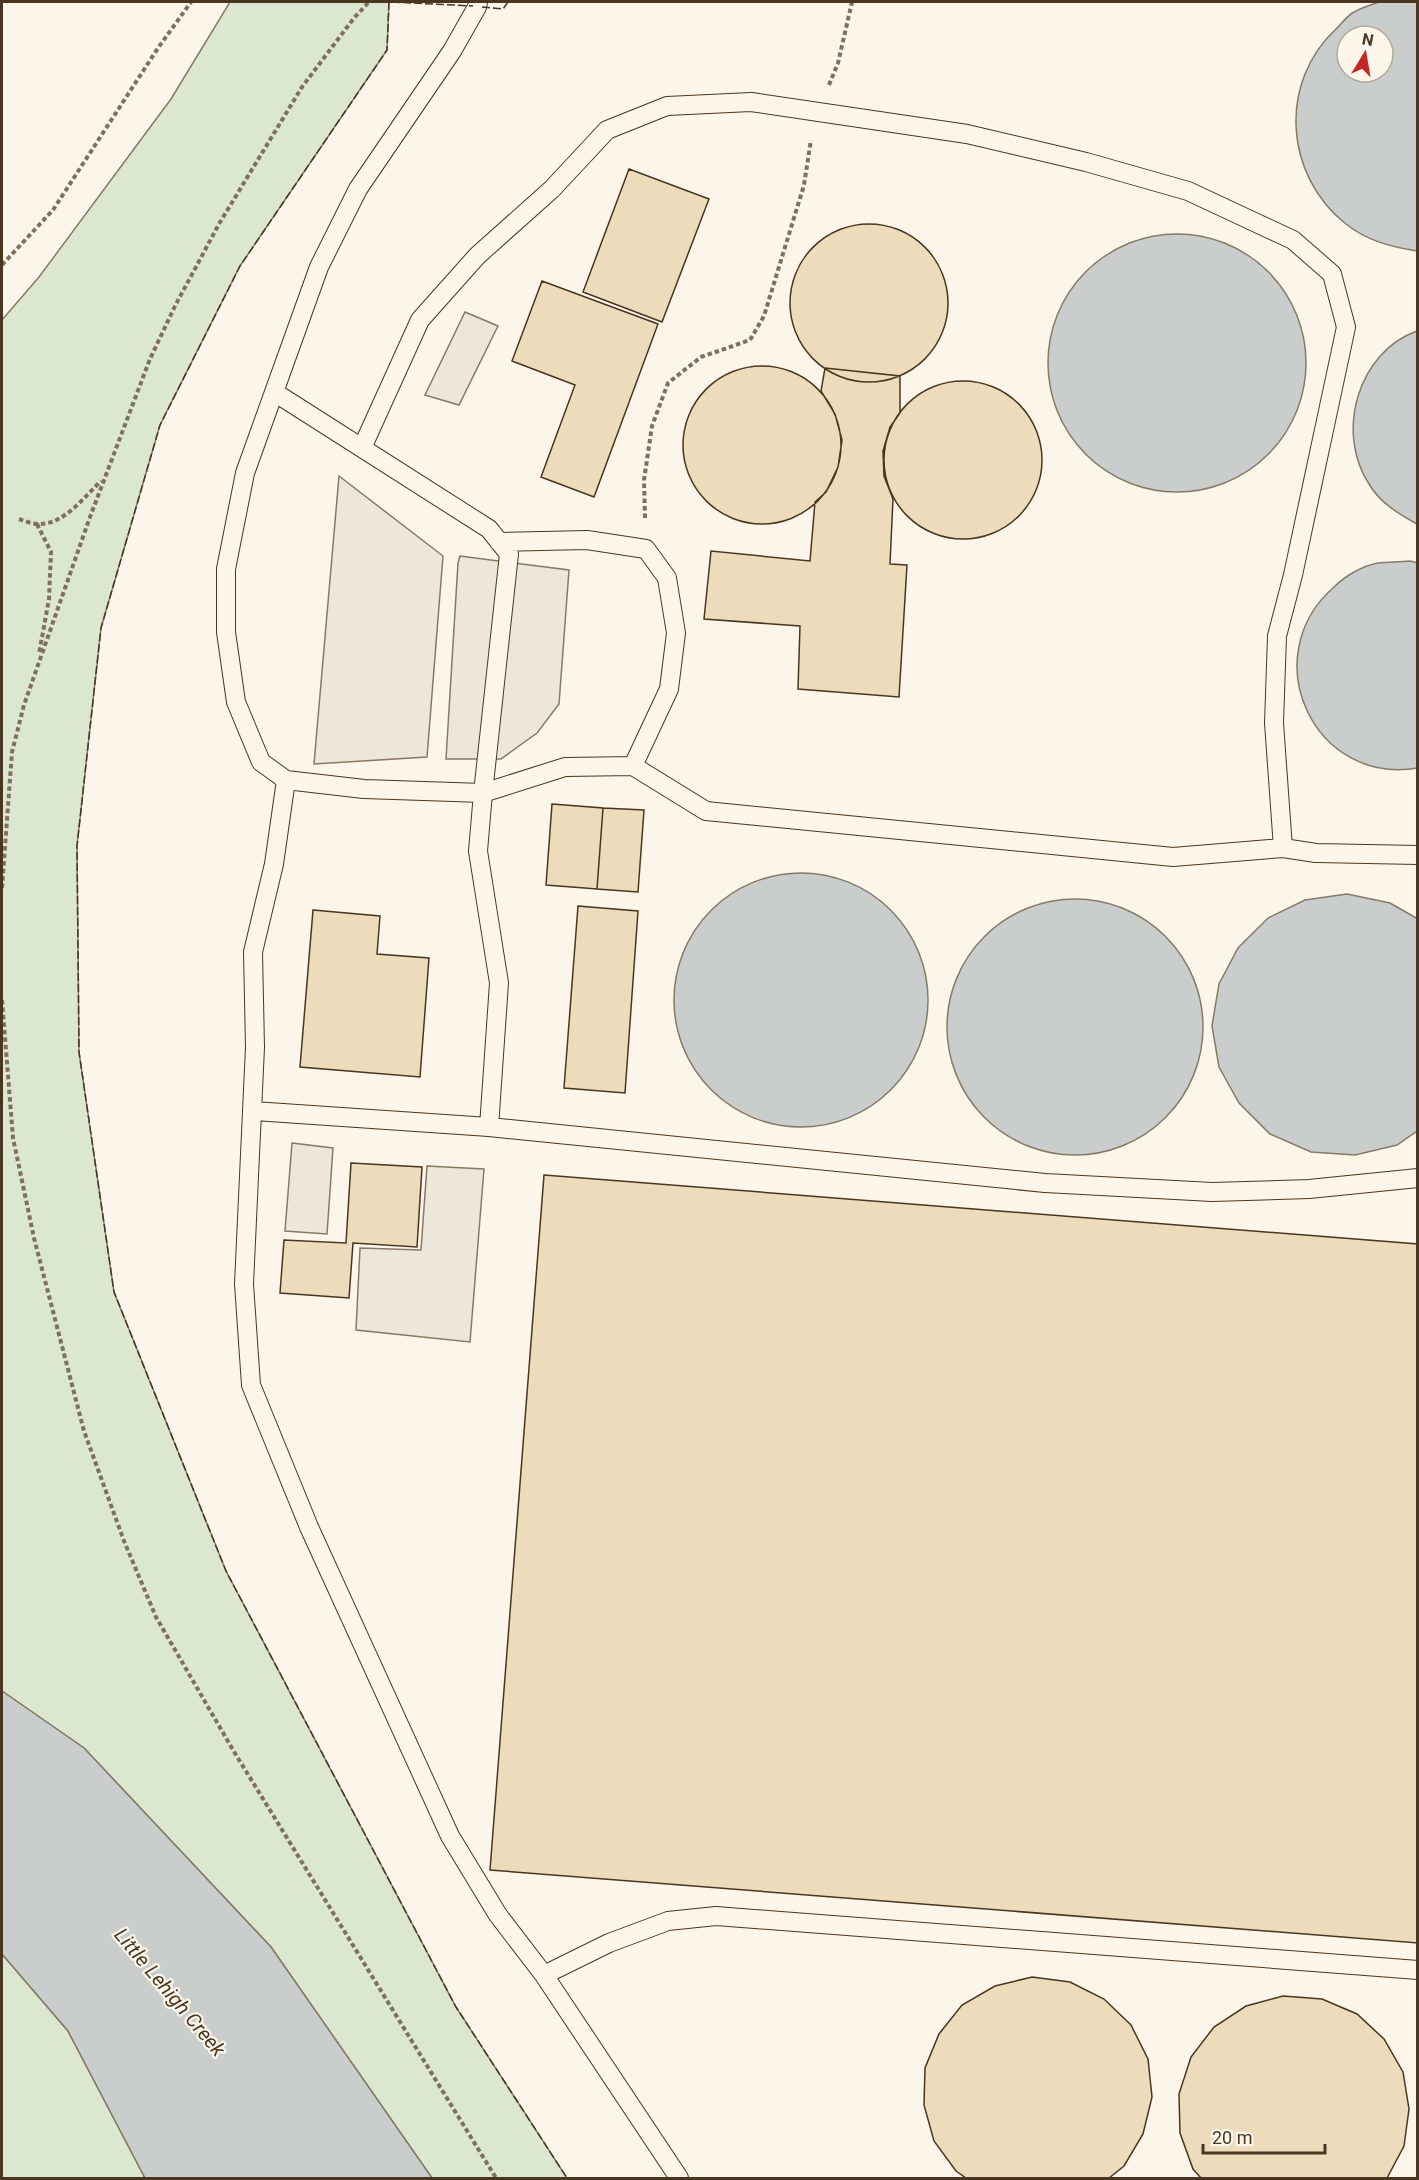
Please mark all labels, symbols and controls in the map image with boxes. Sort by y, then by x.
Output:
north arrow [1335,24,1395,84]
text: N [1360,29,1375,50]
water label: Little Lehigh Creek [109,1923,231,2062]
scale bar [1203,2117,1324,2155]
text: 20 m [1212,2127,1252,2148]

